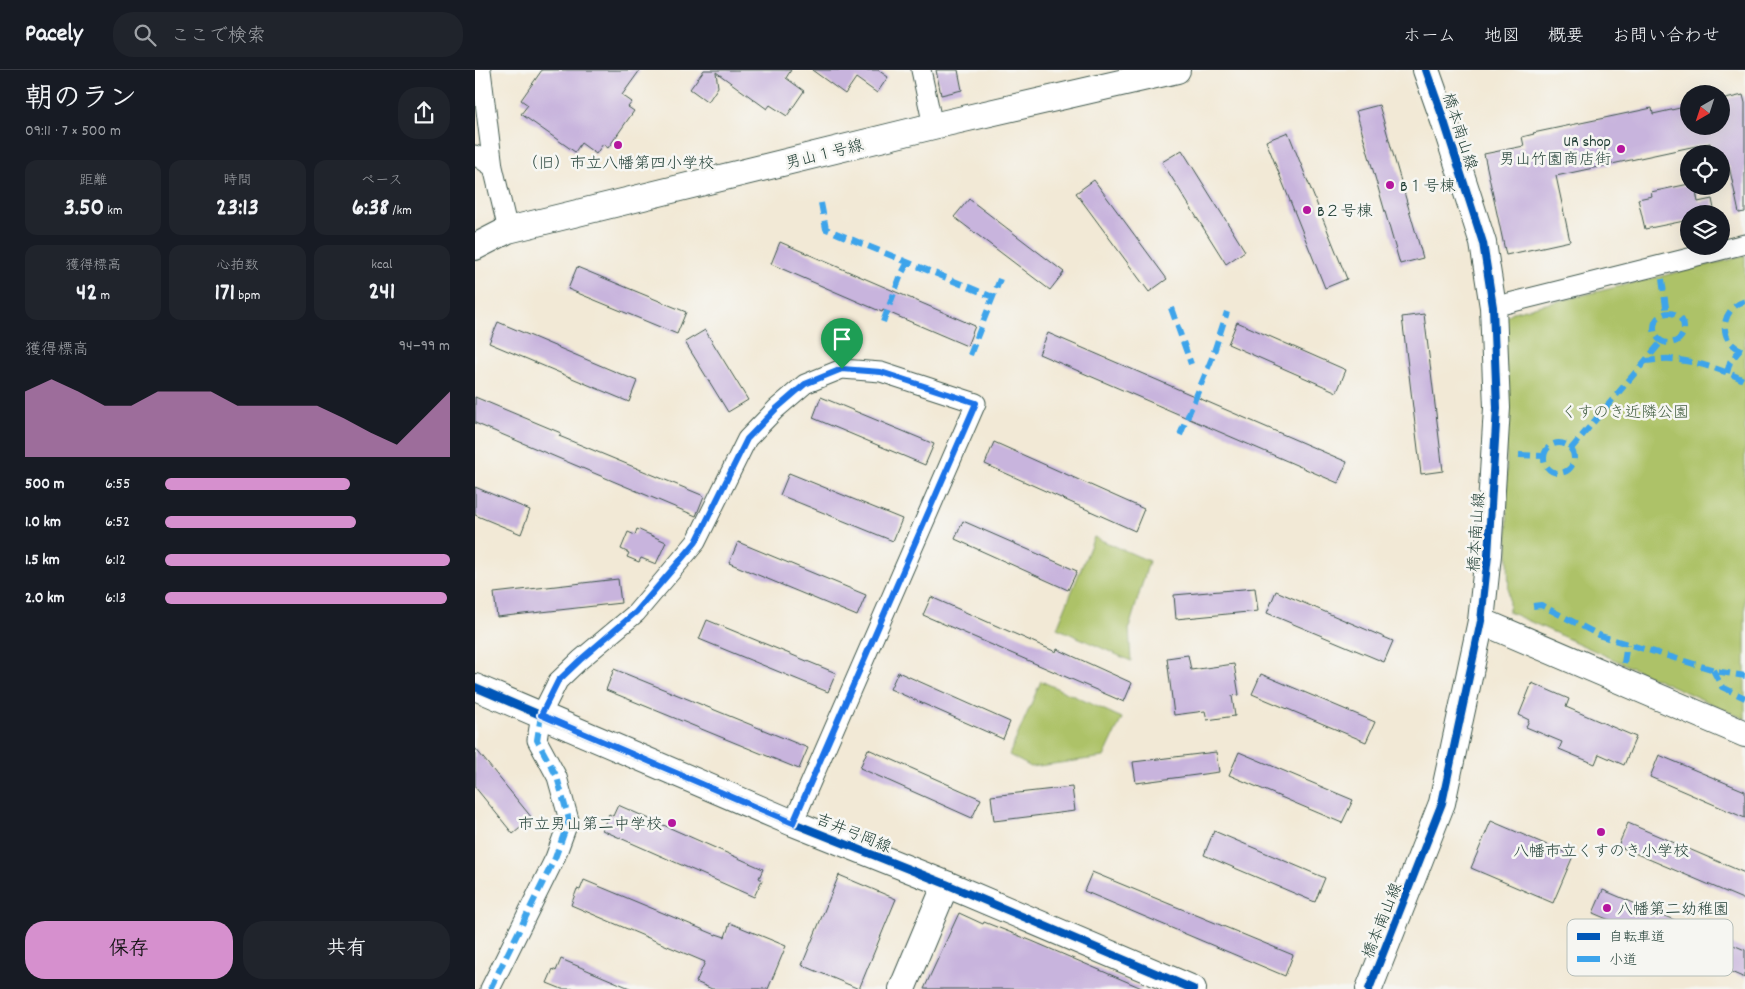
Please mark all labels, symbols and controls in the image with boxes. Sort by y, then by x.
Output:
search box [113,12,463,57]
text: Pacely [25,18,83,52]
icon: search [131,21,159,49]
text: ここで検索 [171,24,266,51]
text: ホーム [1403,25,1456,50]
text: 地図 [1484,25,1520,50]
text: 概要 [1548,25,1584,50]
text: お問い合わせ [1612,25,1720,50]
text: 朝のラン [25,81,137,121]
north arrow [1680,85,1730,135]
map controls [1680,85,1730,255]
button: share [398,87,450,139]
street label: 橋本南山線 [1435,90,1482,173]
text: 09:11 · 7 × 500 m [25,120,121,143]
place label: UR shop 男山竹園商店街 [1499,131,1611,172]
street label: 男山１号線 [783,135,866,176]
marker: （旧）市立八幡第四小学校 [612,139,624,151]
marker: UR shop 男山竹園商店街 [1615,143,1627,155]
button: locate [1680,145,1730,195]
place label: （旧）市立八幡第四小学校 [522,153,714,176]
text: 距離 [79,171,107,191]
text: 時間 [223,171,251,191]
text: ペース [361,171,402,191]
place label: B１号棟 [1400,176,1456,199]
marker: B１号棟 [1384,179,1396,191]
text: 3.50 [64,191,104,227]
text: 23:13 [216,191,259,227]
text: 6:38 [352,191,389,227]
text: km [104,201,123,221]
text: /km [389,201,412,221]
place label: B２号棟 [1317,201,1373,224]
marker: B２号棟 [1301,204,1313,216]
button: layers [1680,205,1730,255]
text: kcal [371,255,392,275]
text: 獲得標高 [65,256,121,276]
text: 心拍数 [216,256,258,276]
text: 241 [368,275,395,311]
text: 42 [76,276,97,312]
text: 171 [215,276,235,312]
text: m [97,286,110,306]
text: bpm [235,286,260,306]
pin [821,318,863,369]
icon: arrive [828,325,856,353]
text: 94–99 m [399,335,450,358]
text: 獲得標高 [25,339,89,362]
park label: くすのき近隣公園 [1561,402,1689,425]
text: 500 m [25,473,65,496]
text: 6:55 [105,473,130,496]
street label: 橋本南山線 [1463,491,1492,573]
text: 1.0 km [25,511,61,534]
text: 6:52 [105,511,130,534]
text: 1.5 km [25,549,60,572]
text: 6:12 [105,549,126,572]
text: 2.0 km [25,587,65,610]
text: 6:13 [105,587,126,610]
street label: 吉井弓岡線 [812,809,894,860]
place label: 市立男山第二中学校 [518,814,662,837]
marker: 市立男山第二中学校 [666,817,678,829]
marker: 八幡市立くすのき小学校 [1595,826,1607,838]
place label: 八幡市立くすのき小学校 [1513,841,1689,864]
street label: 橋本南山線 [1358,880,1409,962]
place label: 八幡第二幼稚園 [1617,899,1729,922]
marker: 八幡第二幼稚園 [1601,902,1613,914]
legend [1567,919,1733,976]
button: 保存 [25,921,233,979]
button: 共有 [243,921,450,979]
text: 自転車道 [1609,928,1665,948]
text: 小道 [1609,951,1637,971]

